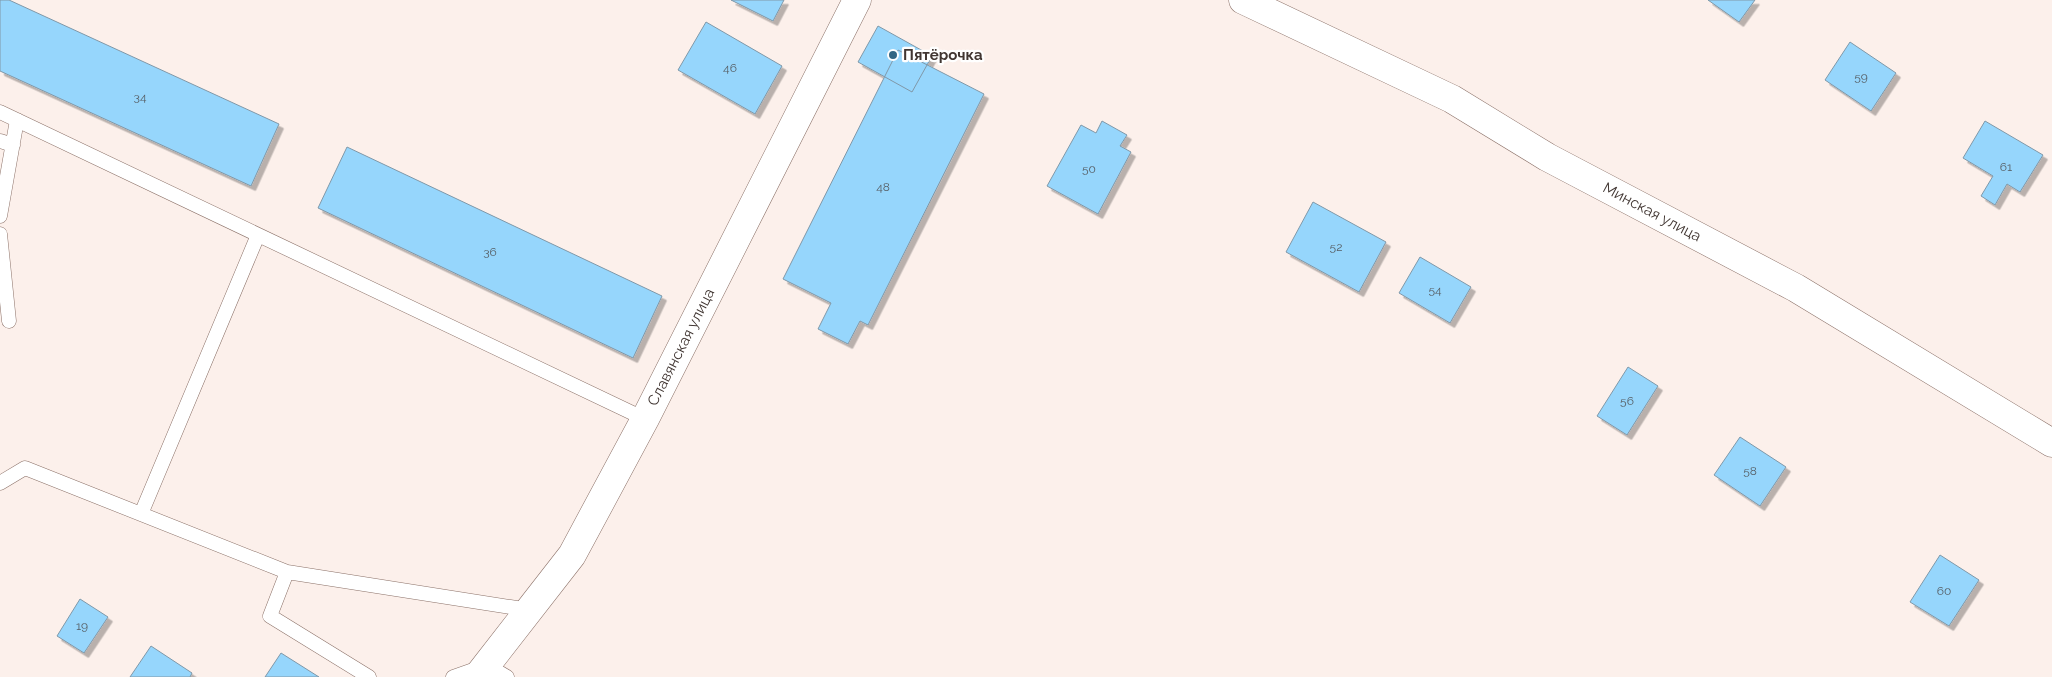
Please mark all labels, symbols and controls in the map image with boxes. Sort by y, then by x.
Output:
place label: Пятёрочка [903,46,983,64]
marker: Пятёрочка [887,49,899,61]
house number: 46 [723,61,737,75]
house number: 59 [1854,70,1868,84]
house number: 34 [134,90,147,104]
house number: 61 [2000,160,2012,174]
house number: 50 [1082,162,1096,176]
street label: Минская улица [1600,179,1704,245]
house number: 48 [876,180,890,194]
house number: 52 [1330,240,1342,254]
house number: 36 [483,245,497,259]
house number: 54 [1428,283,1442,297]
street label: Славянская улица [644,285,718,409]
house number: 56 [1620,394,1634,408]
house number: 58 [1743,464,1757,478]
house number: 60 [1937,584,1951,598]
house number: 19 [76,619,88,633]

